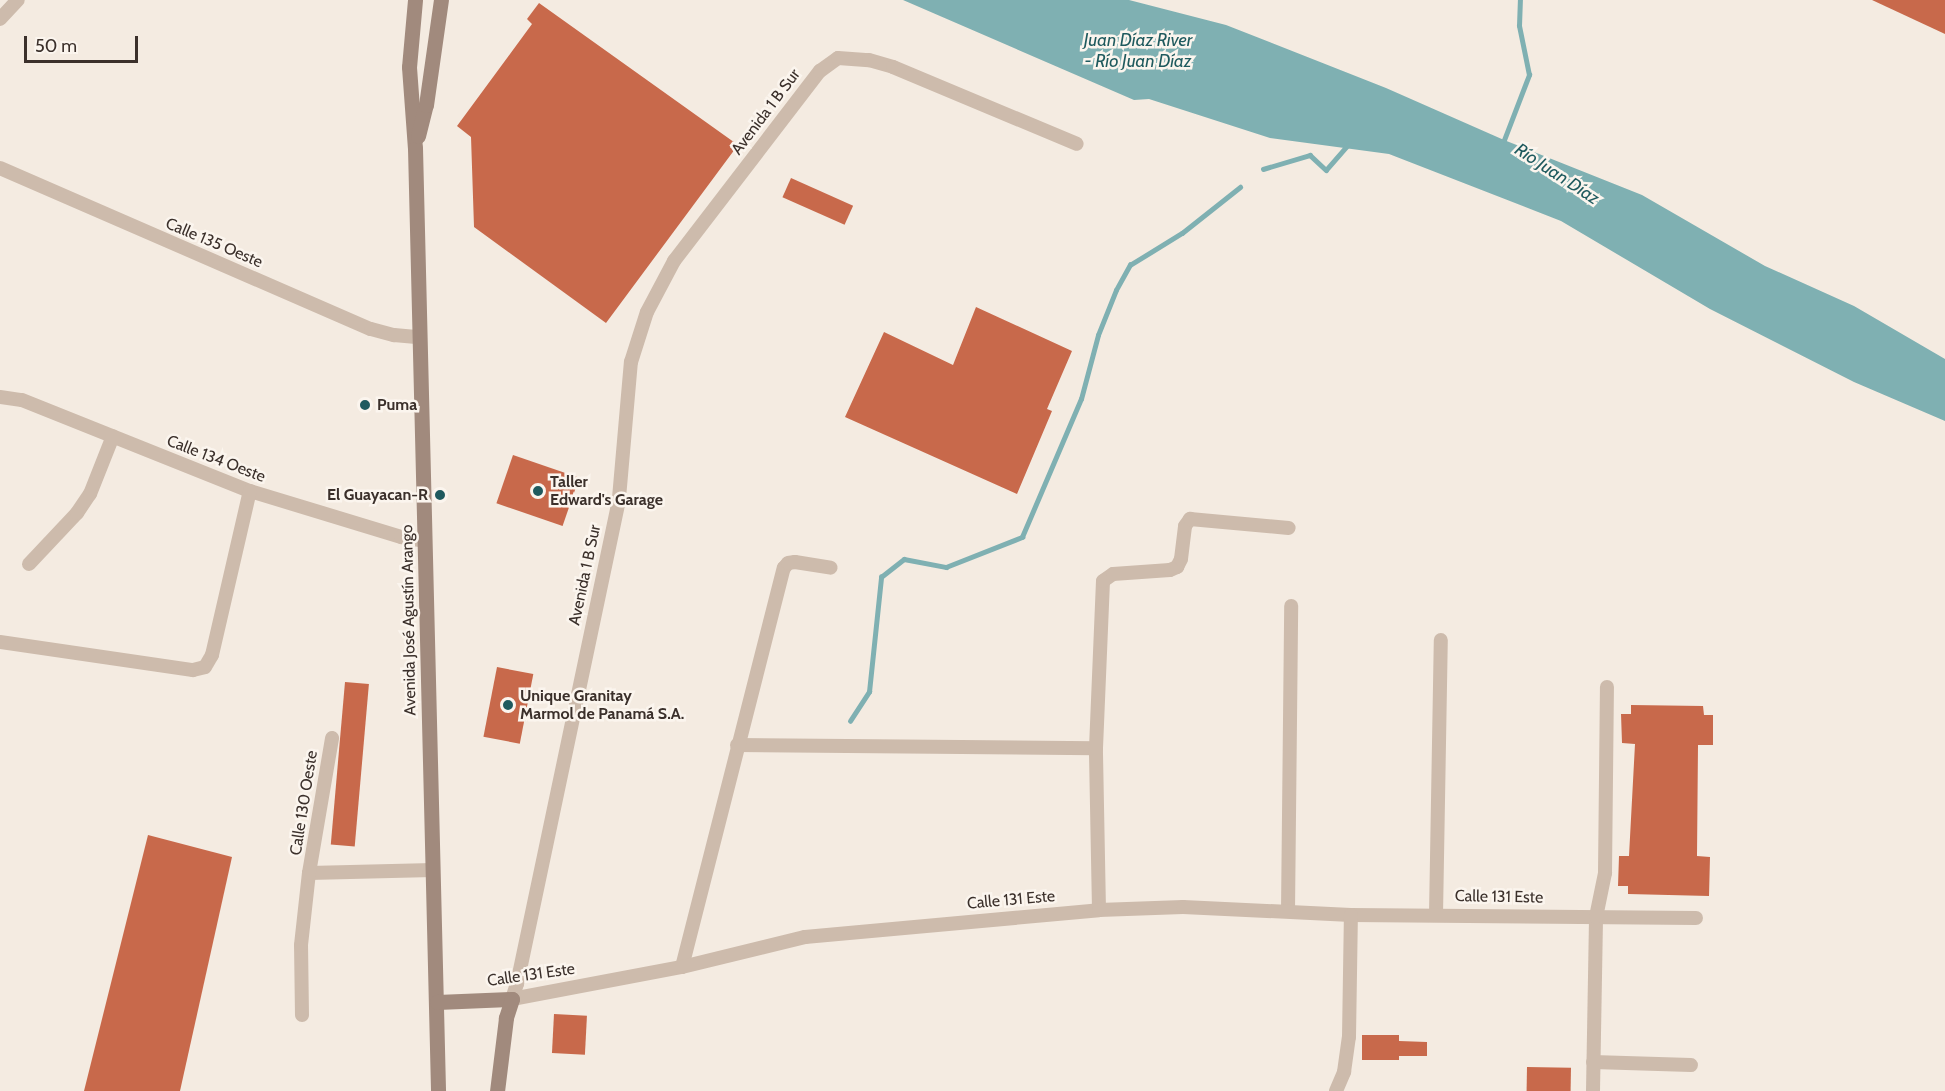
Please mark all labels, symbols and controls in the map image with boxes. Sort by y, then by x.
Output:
scale bar [27,24,141,62]
water label: Juan Díaz River - Río Juan Díaz [1084,30,1192,72]
text: 50 m [35,35,77,57]
street label: Avenida 1 B Sur [728,65,804,159]
water label: Río Juan Díaz [1511,139,1603,209]
street label: Calle 135 Oeste [163,214,265,272]
place label: Puma [377,395,417,415]
marker: Puma [358,398,372,412]
street label: Calle 134 Oeste [164,431,268,487]
place label: Taller Edward's Garage [550,472,663,510]
marker: Taller Edward's Garage [531,484,545,498]
place label: El Guayacan-R [327,485,428,505]
marker: El Guayacan-R [433,488,447,502]
street label: Avenida 1 B Sur [565,523,605,627]
street label: Avenida José Agustín Arango [398,524,420,716]
place label: Unique Granitay Marmol de Panamá S.A. [520,686,684,724]
marker: Unique Granitay Marmol de Panamá S.A. [501,698,515,712]
street label: Calle 130 Oeste [286,749,322,857]
street label: Calle 131 Este [966,887,1056,913]
street label: Calle 131 Este [1455,887,1543,907]
street label: Calle 131 Este [486,959,576,991]

